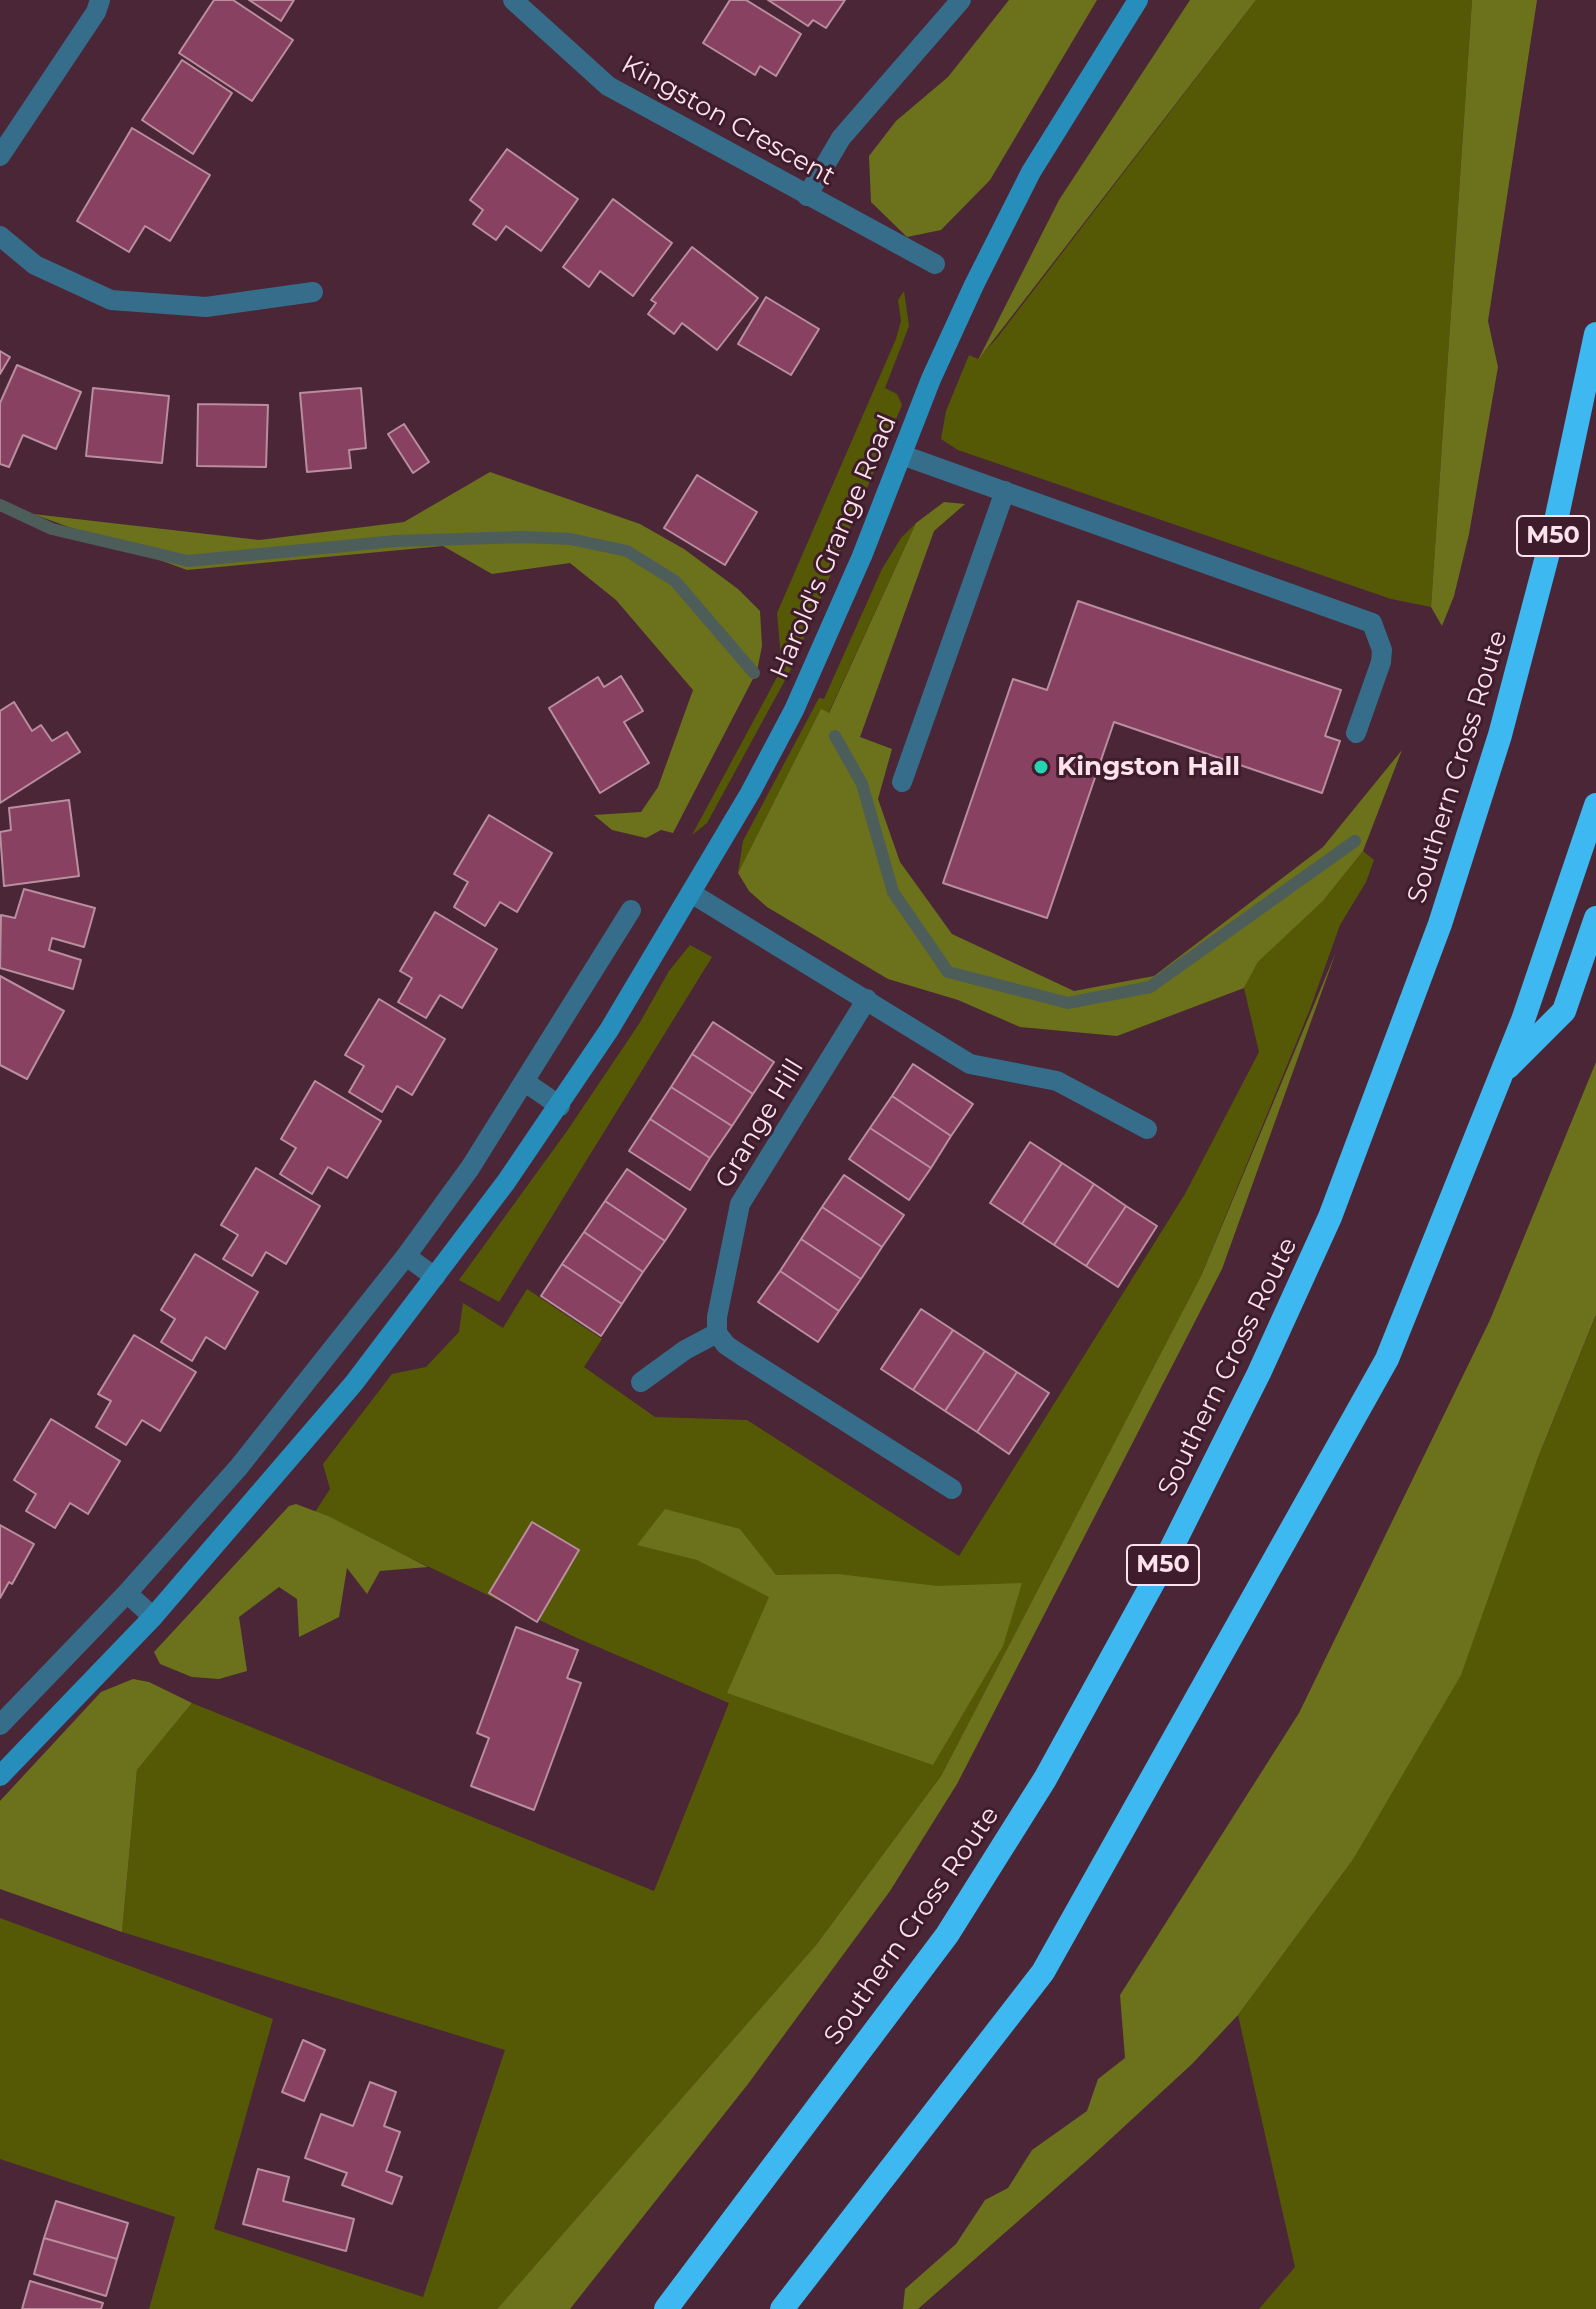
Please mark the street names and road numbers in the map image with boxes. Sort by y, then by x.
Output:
street label: Kingston Crescent [616,49,840,193]
street label: Harold's Grange Road [764,411,904,683]
road number: M50 [1517,516,1589,556]
street label: Southern Cross Route [1402,627,1514,907]
street label: Grange Hill [709,1054,811,1194]
street label: Southern Cross Route [1152,1233,1304,1501]
road number: M50 [1127,1545,1199,1585]
street label: Southern Cross Route [818,1801,1006,2051]

